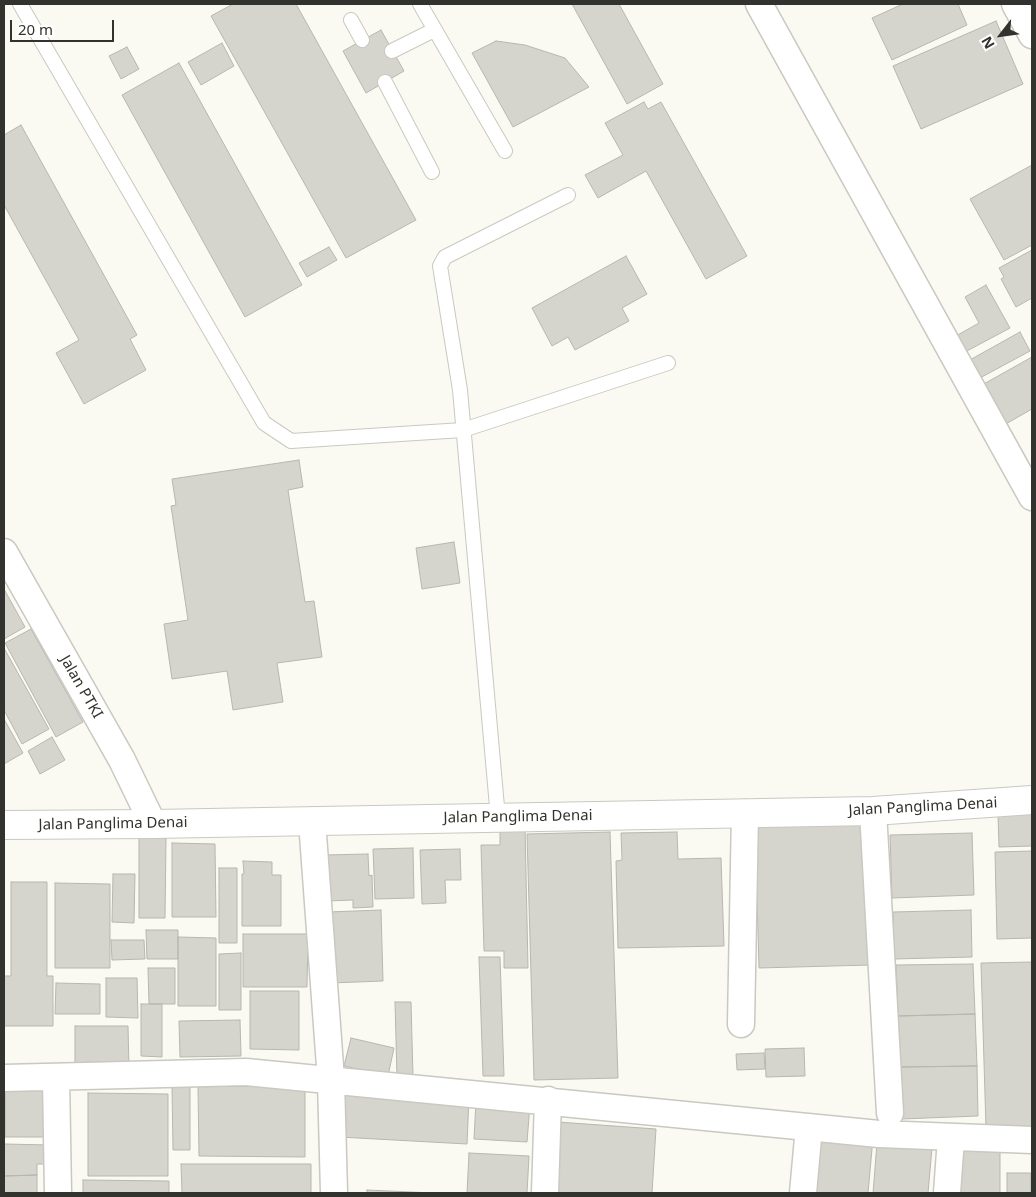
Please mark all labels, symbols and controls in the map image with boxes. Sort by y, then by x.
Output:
scale bar [12,10,116,42]
north arrow [976,10,1026,60]
text: 20 m [18,19,53,39]
text: N [977,33,999,52]
street label: Jalan PTKI [56,652,106,722]
street label: Jalan Panglima Denai [848,794,998,820]
street label: Jalan Panglima Denai [443,807,593,827]
street label: Jalan Panglima Denai [38,814,188,834]

